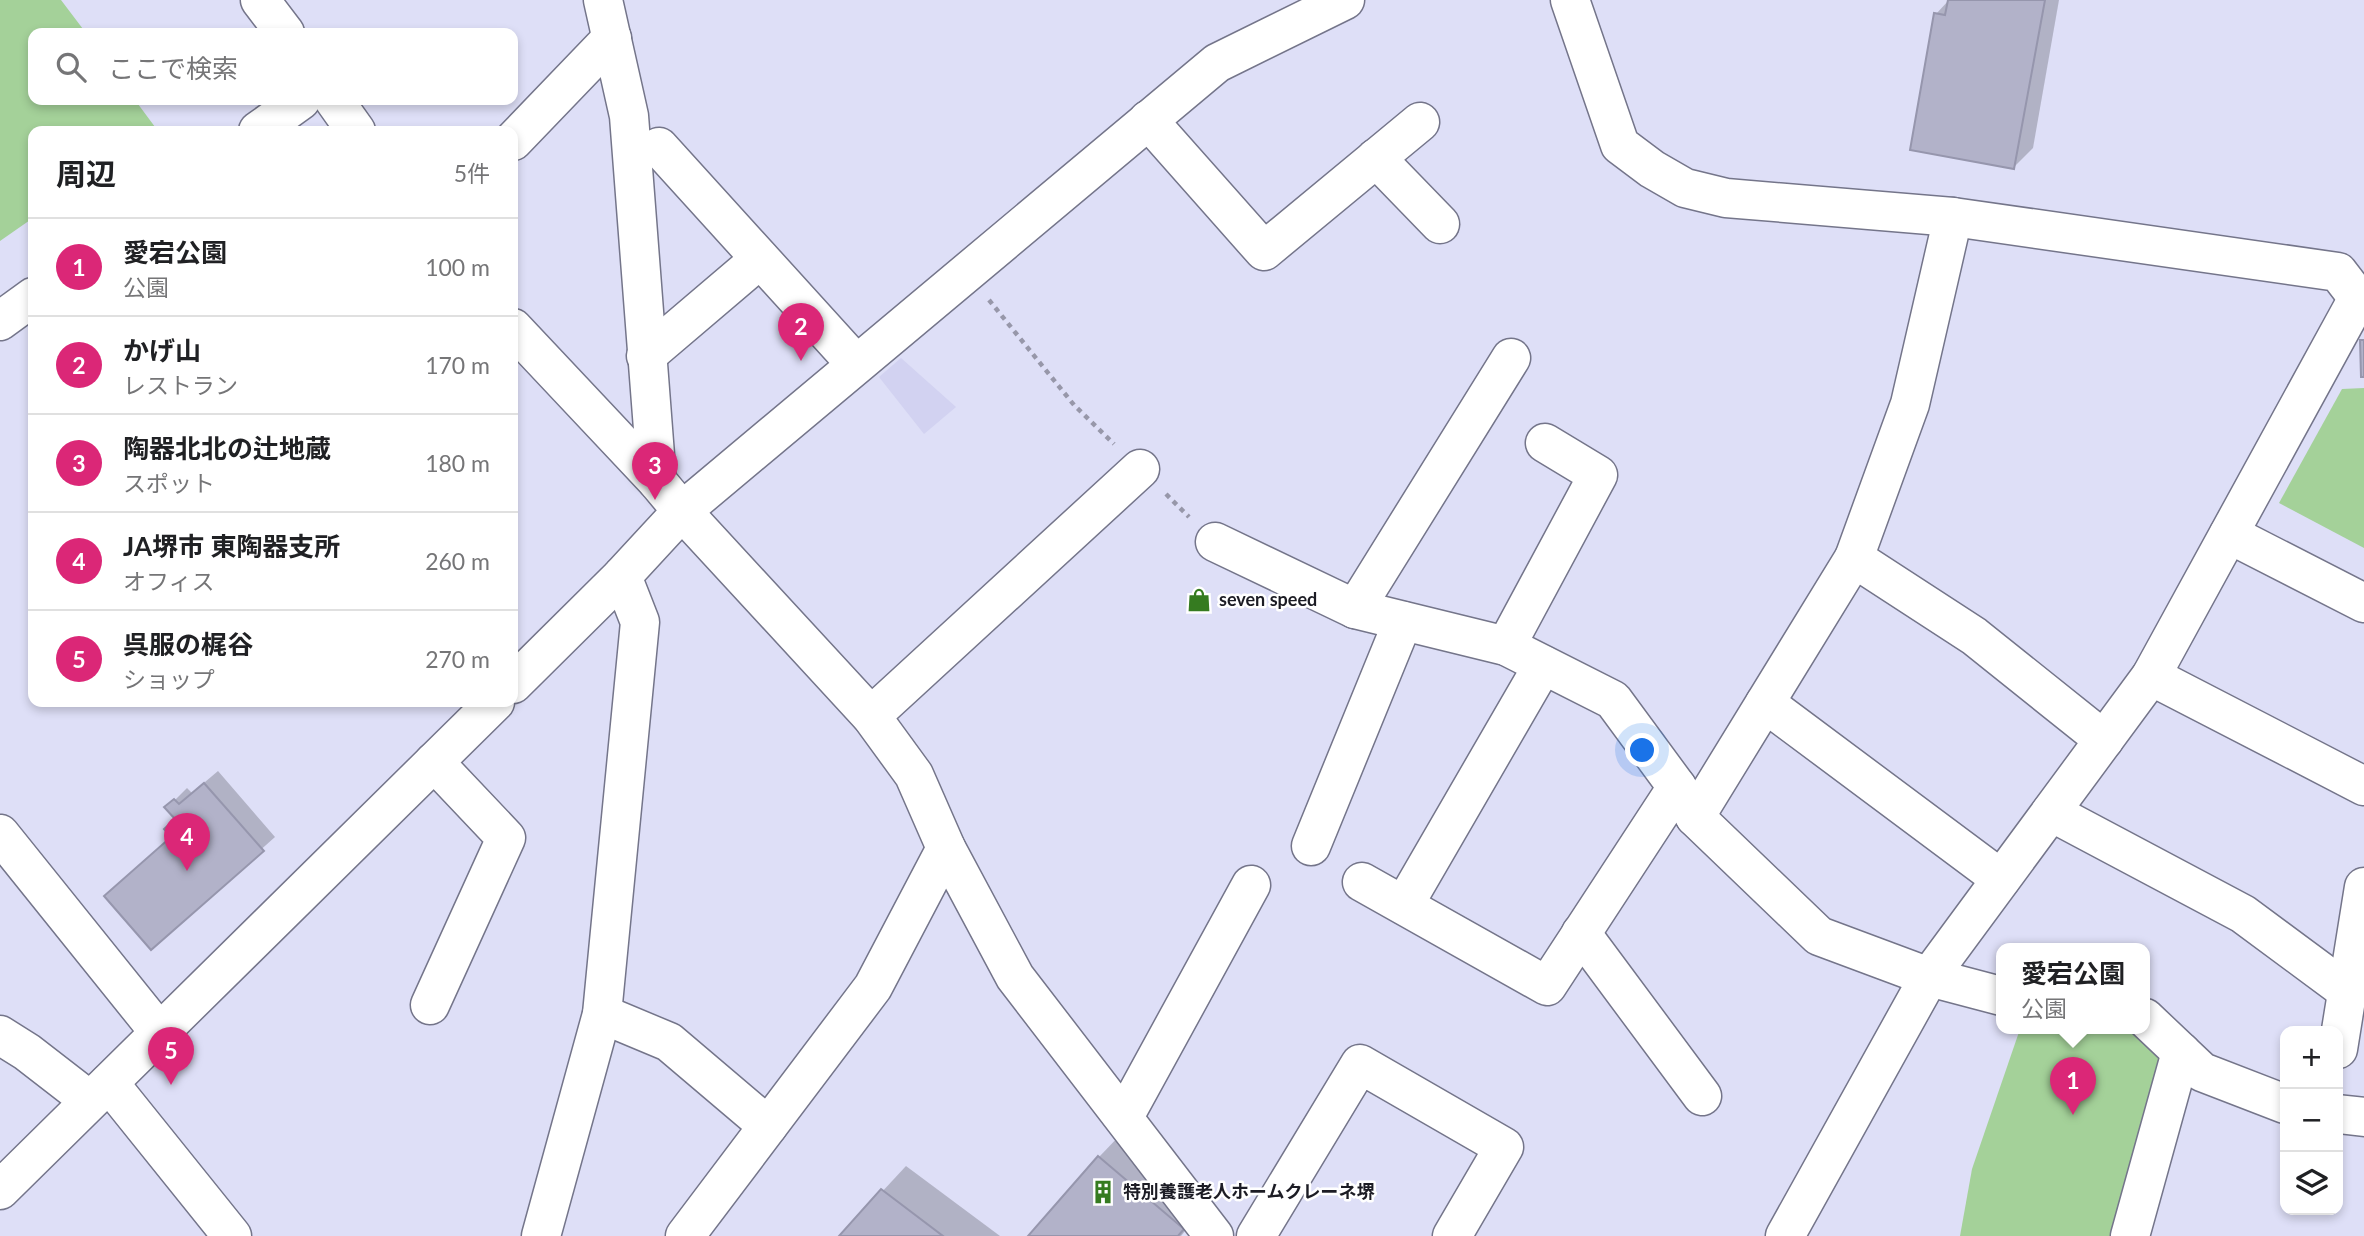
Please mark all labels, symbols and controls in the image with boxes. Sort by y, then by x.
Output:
search box [28,28,518,105]
icon: search [52,48,90,86]
text: ここで検索 [108,52,238,84]
text: 周辺 [56,155,116,191]
text: 5件 [454,159,490,187]
text: 愛宕公園 [123,236,227,268]
text: 1 [72,253,86,281]
text: 100 m [425,253,490,281]
text: 公園 [123,273,169,301]
pin: 2 [778,303,824,361]
text: かげ山 [123,334,201,366]
text: 2 [72,351,86,379]
text: 170 m [425,351,490,379]
text: レストラン [123,371,238,399]
text: 陶器北北の辻地蔵 [123,432,331,464]
pin: 3 [632,442,678,500]
text: 3 [72,449,86,477]
text: 180 m [425,449,490,477]
text: スポット [123,469,215,497]
text: JA堺市 東陶器支所 [123,530,340,562]
text: 4 [72,547,86,575]
text: 260 m [425,547,490,575]
text: オフィス [123,567,215,595]
shop icon: seven speed [1185,586,1213,614]
place label: seven speed [1219,588,1317,610]
text: 呉服の梶谷 [123,628,253,660]
text: 5 [72,645,86,673]
text: 270 m [425,645,490,673]
text: ショップ [123,665,215,693]
your location [1625,733,1659,767]
pin: 4 [164,813,210,871]
popup [1996,943,2150,1034]
text: 愛宕公園 [2021,957,2125,989]
text: 公園 [2021,994,2067,1022]
map controls [2280,1026,2343,1215]
button: + [2280,1026,2343,1089]
pin: 5 [148,1027,194,1085]
pin: 1 [2050,1057,2096,1115]
button: − [2280,1089,2343,1152]
button: layers [2280,1152,2343,1215]
building icon: 特別養護老人ホームクレーネ堺 [1089,1178,1117,1206]
place label: 特別養護老人ホームクレーネ堺 [1123,1180,1375,1202]

